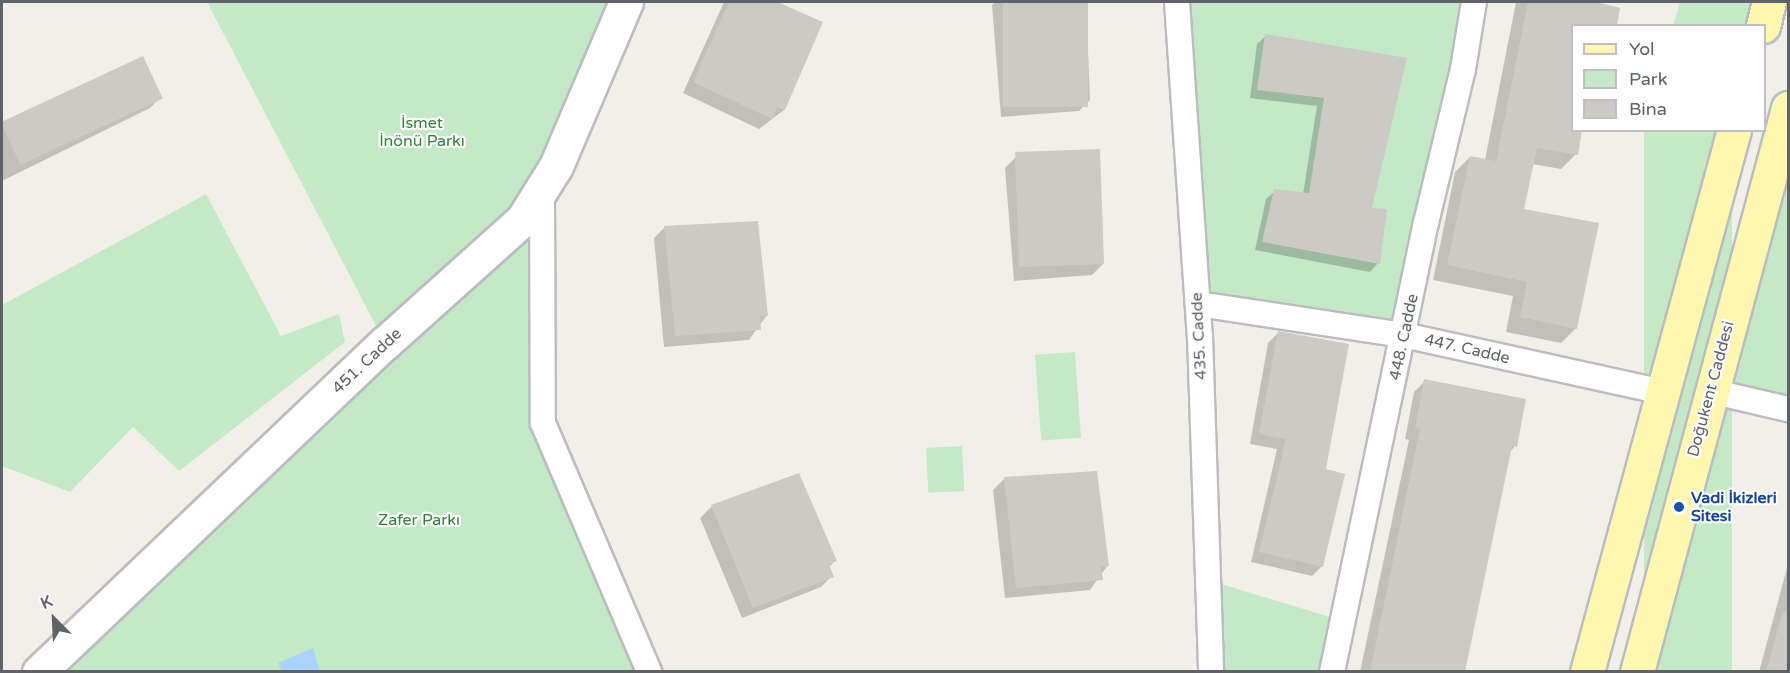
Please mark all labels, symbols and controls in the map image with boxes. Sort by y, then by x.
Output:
legend [1571,24,1766,132]
text: Yol [1629,38,1655,60]
text: Park [1629,68,1667,90]
text: Bina [1629,98,1667,120]
park label: İsmet İnönü Parkı [379,113,465,151]
street label: 435. Cadde [1187,292,1211,380]
street label: 448. Cadde [1385,292,1423,382]
street label: Doğukent Caddesi [1684,319,1738,459]
street label: 451. Cadde [328,324,406,398]
street label: 447. Cadde [1422,330,1512,368]
place label: Vadi İkizleri Sitesi [1691,488,1777,526]
marker: Vadi İkizleri Sitesi [1672,500,1686,514]
park label: Zafer Parkı [378,510,460,530]
north arrow [24,589,84,649]
text: K [38,591,56,614]

